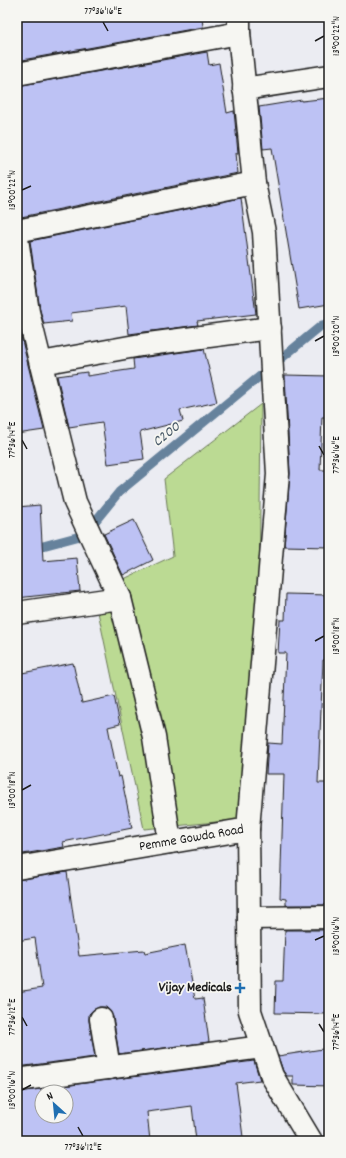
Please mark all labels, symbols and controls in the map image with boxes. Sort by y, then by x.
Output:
text: 77°36'16"E [84,5,122,19]
text: 13°00'22"N [330,16,344,56]
text: 13°00'22"N [6,170,20,210]
text: 13°00'20"N [330,315,344,357]
water label: C200 [148,416,186,453]
text: 77°36'14"E [6,421,20,458]
text: 77°36'16"E [330,436,344,474]
text: 13°00'18"N [330,617,344,655]
text: 13°00'18"N [6,771,20,809]
street label: Pemme Gowda Road [138,820,246,857]
text: 13°00'16"N [330,917,344,955]
place label: Vijay Medicals [159,978,232,998]
marker: Vijay Medicals [235,983,245,993]
text: 77°36'12"E [6,998,20,1035]
text: 77°36'14"E [330,1013,344,1050]
text: 13°00'16"N [6,1071,20,1109]
north arrow [34,1084,74,1124]
text: N [44,1088,57,1105]
text: 77°36'12"E [65,1141,102,1155]

